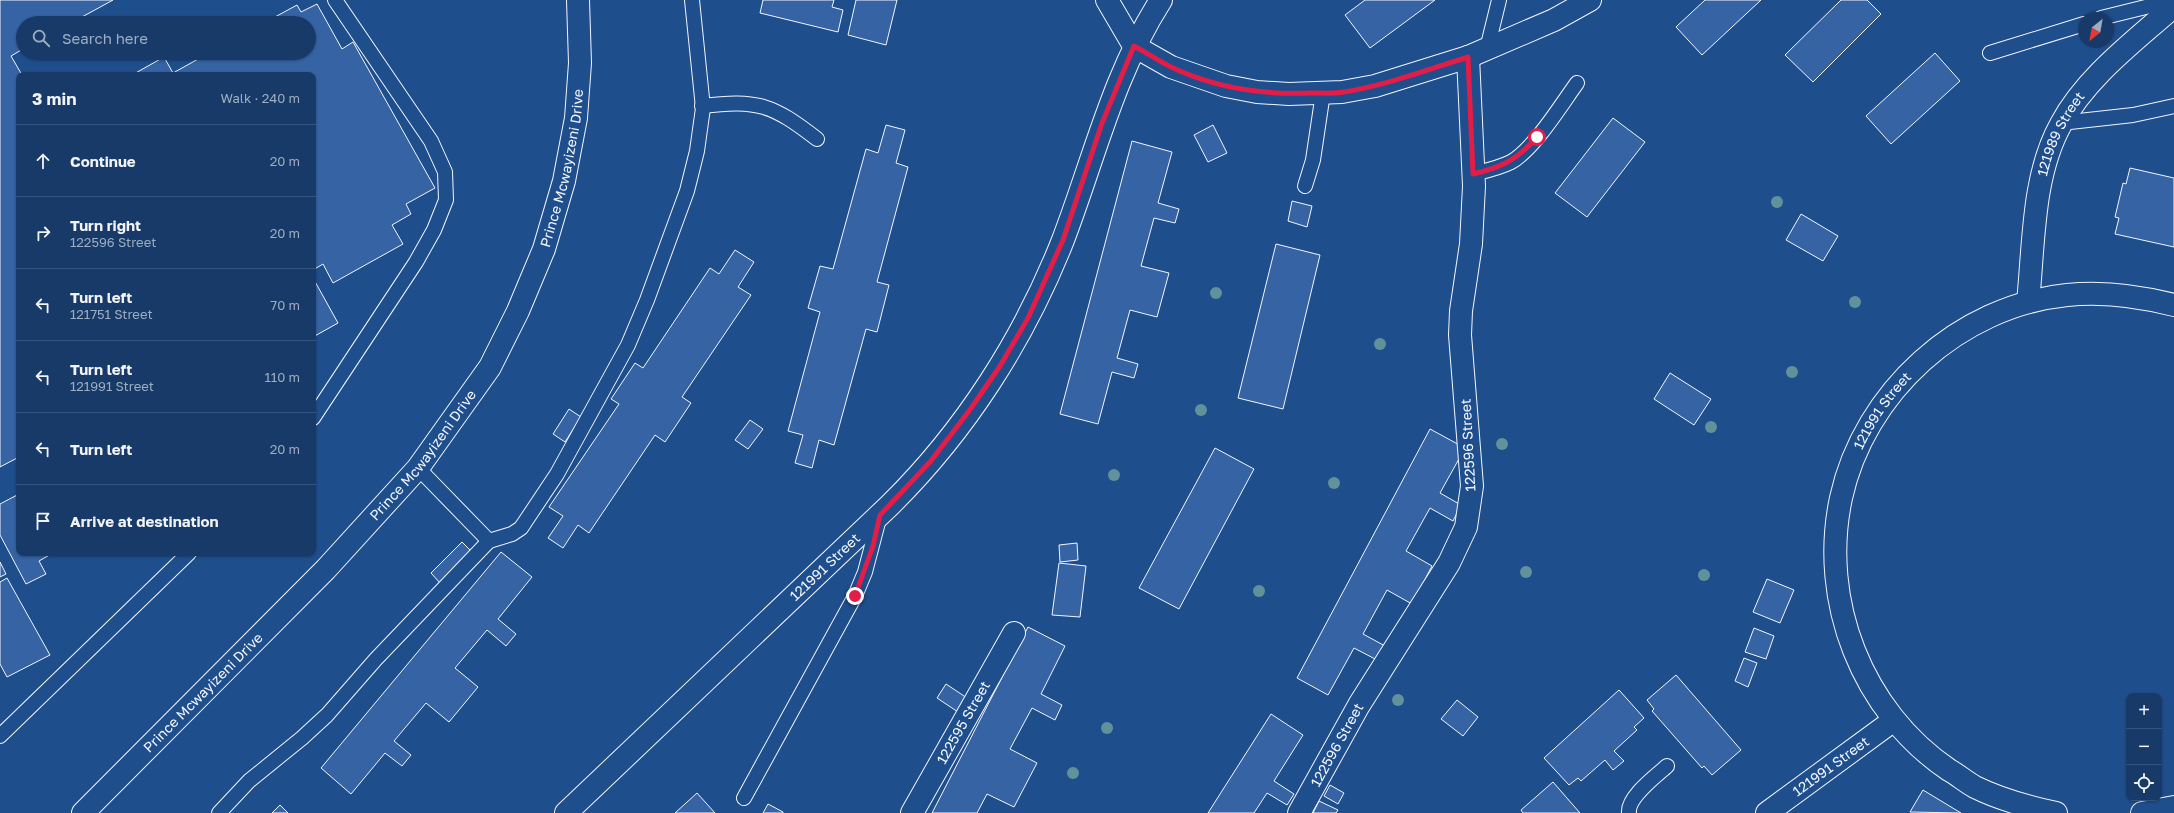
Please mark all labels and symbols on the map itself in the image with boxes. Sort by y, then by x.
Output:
north arrow [2078,12,2114,48]
street label: Prince Mcwayizeni Drive [536,88,586,249]
street label: 121989 Street [2033,88,2088,178]
route start [1528,128,1546,146]
street label: 121991 Street [1849,368,1914,452]
street label: Prince Mcwayizeni Drive [366,386,479,524]
street label: 122596 Street [1457,398,1478,492]
street label: 121991 Street [786,529,863,604]
route end [846,587,864,605]
street label: Prince Mcwayizeni Drive [139,629,266,756]
street label: 122595 Street [933,678,993,767]
street label: 122596 Street [1306,700,1366,789]
street label: 121991 Street [1789,732,1872,800]

